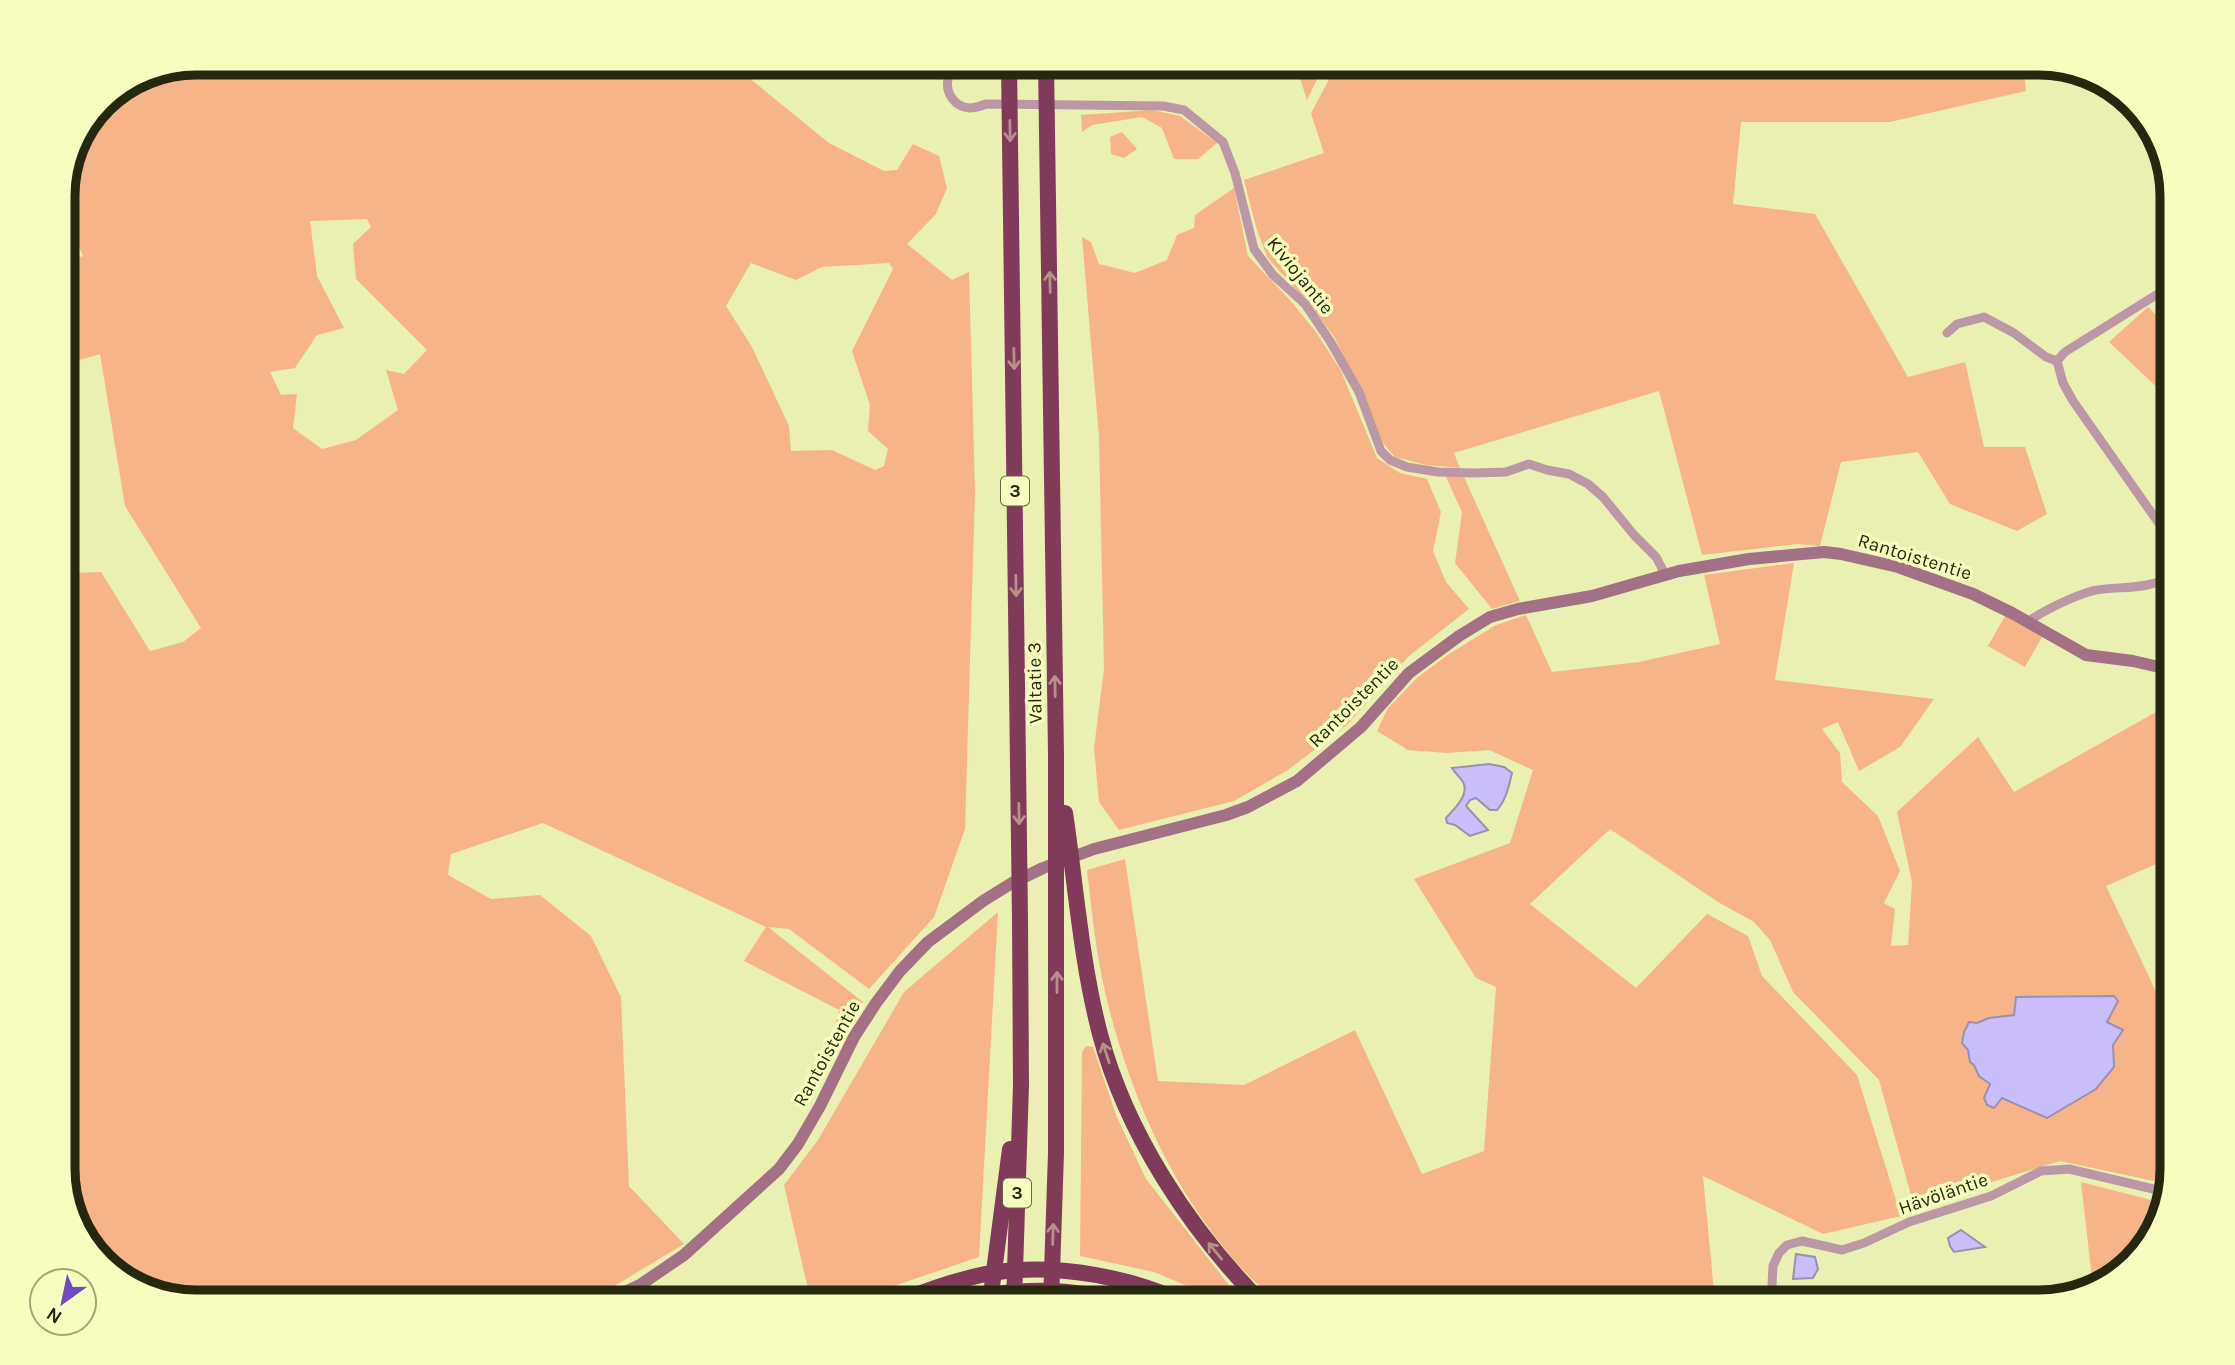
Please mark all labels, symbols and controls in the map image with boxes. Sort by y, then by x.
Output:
one-way arrow [1004,119,1017,142]
street label: Kiviojantie [1262,232,1338,319]
one-way arrow [1043,270,1057,293]
one-way arrow [1007,347,1021,370]
road number: 3 [1001,476,1029,505]
street label: Rantoistentie [1855,529,1974,585]
one-way arrow [1010,574,1023,597]
street label: Valtatie 3 [1023,642,1047,724]
street label: Rantoistentie [1304,653,1403,752]
one-way arrow [1048,675,1062,698]
one-way arrow [1012,802,1026,825]
one-way arrow [1050,971,1064,994]
street label: Rantoistentie [789,997,865,1110]
one-way arrow [1099,1042,1112,1064]
street label: Hävöläntie [1896,1168,1991,1219]
road number: 3 [1003,1178,1031,1208]
one-way arrow [1047,1223,1060,1246]
one-way arrow [1208,1243,1223,1261]
north arrow [28,1267,98,1337]
text: N [43,1302,66,1328]

